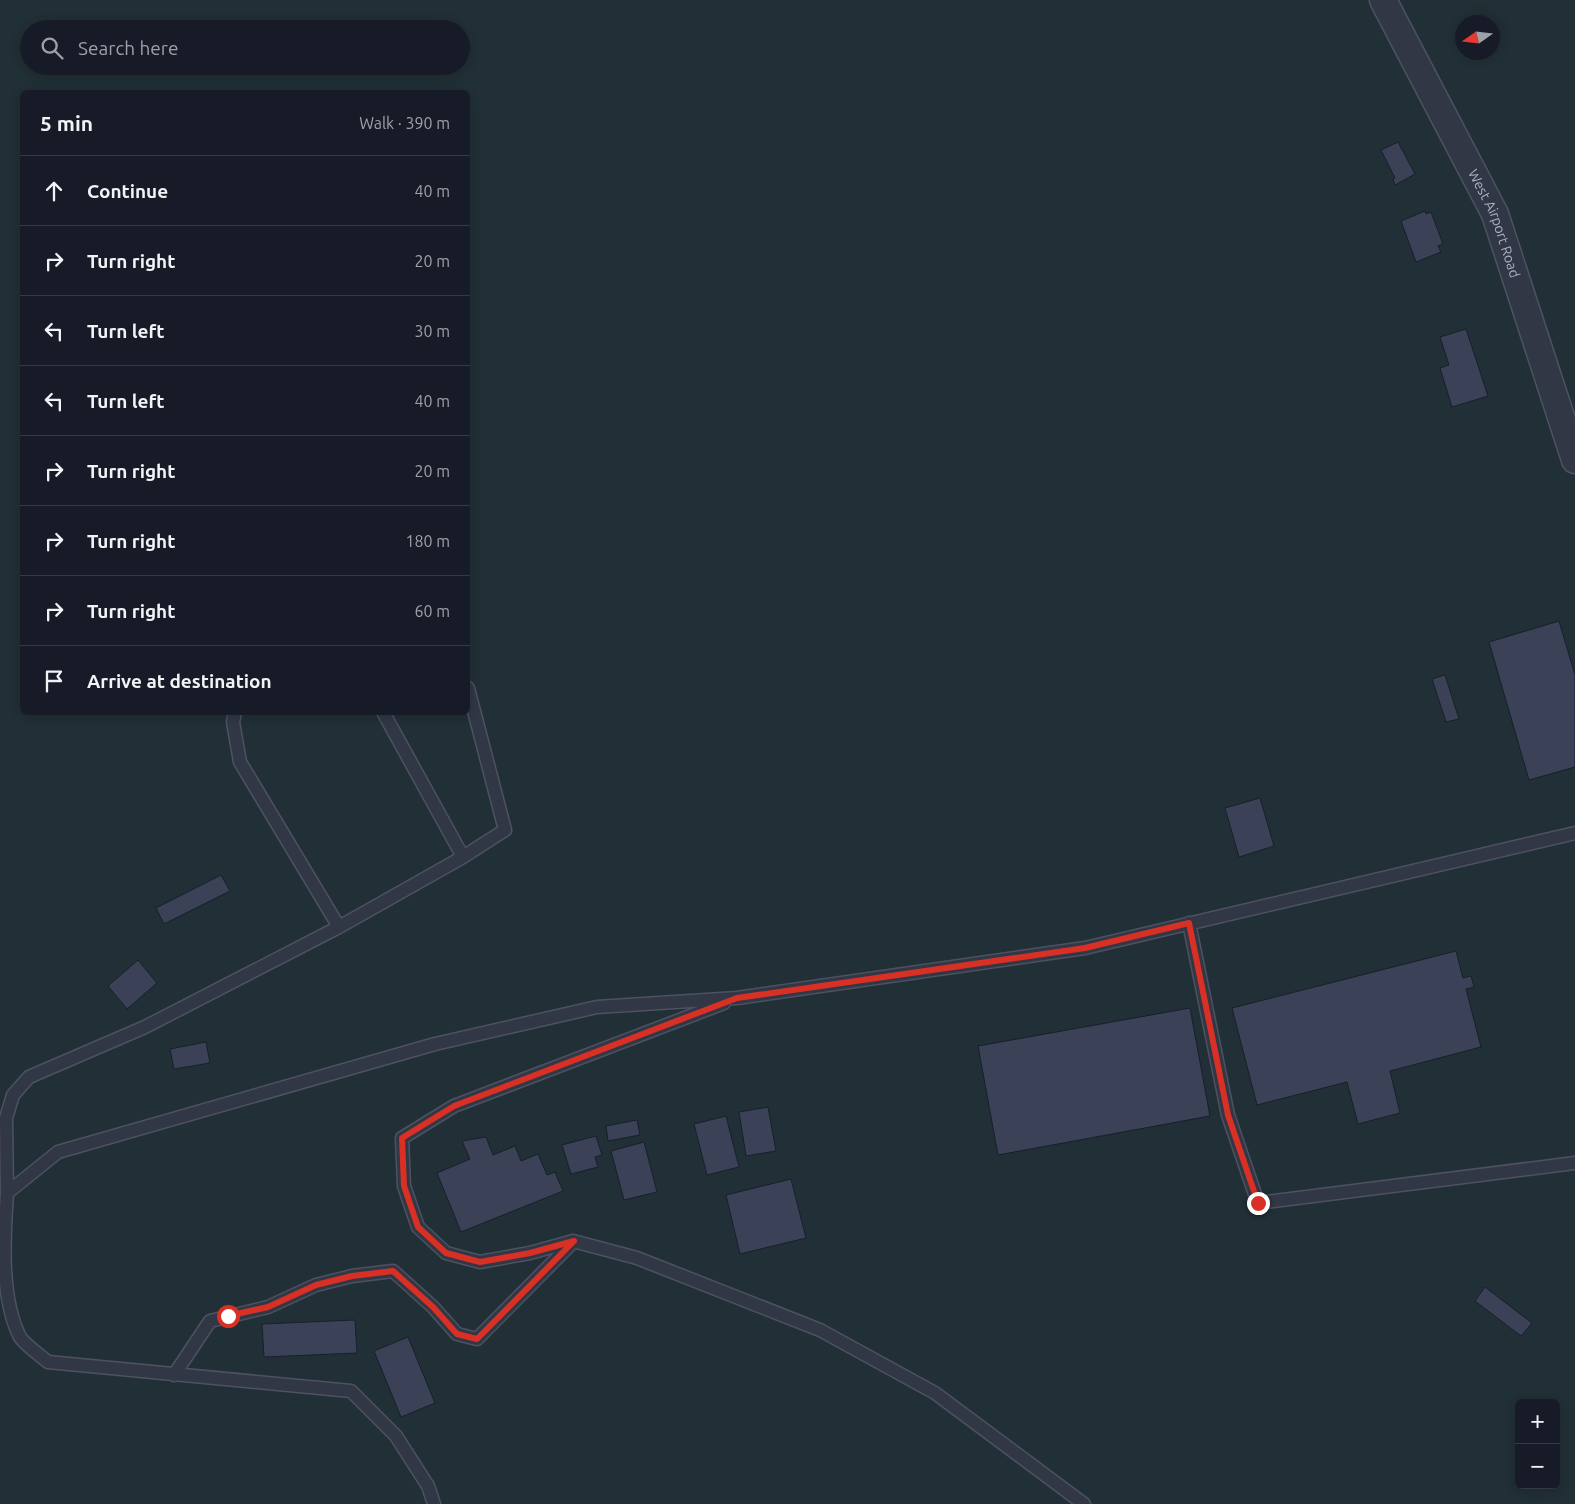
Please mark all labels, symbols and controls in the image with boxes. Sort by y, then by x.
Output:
north arrow [1455,15,1500,60]
search box [20,20,470,75]
icon: search [38,34,66,62]
text: Search here [78,37,178,59]
text: 5 min [40,111,93,135]
text: Walk · 390 m [359,114,450,132]
street label: West Airport Road [1465,166,1523,280]
icon: ahead [40,177,68,205]
text: Continue [87,180,168,202]
text: 40 m [414,182,450,200]
icon: right [40,247,68,275]
text: Turn right [87,250,175,272]
text: 20 m [414,252,450,270]
icon: left [40,317,68,345]
text: Turn left [87,320,165,342]
text: 30 m [414,322,450,340]
icon: left [40,387,68,415]
text: Turn left [87,390,165,412]
text: 40 m [414,392,450,410]
icon: right [40,457,68,485]
text: Turn right [87,460,175,482]
text: 20 m [414,462,450,480]
icon: right [40,527,68,555]
text: Turn right [87,530,175,552]
text: 180 m [405,532,450,550]
icon: right [40,597,68,625]
text: Turn right [87,600,175,622]
text: 60 m [414,602,450,620]
icon: arrive [40,667,68,695]
text: Arrive at destination [87,670,272,692]
route end [1247,1192,1270,1215]
route start [217,1305,240,1328]
map controls [1515,1399,1560,1489]
button: + [1515,1399,1560,1444]
button: − [1515,1444,1560,1489]

